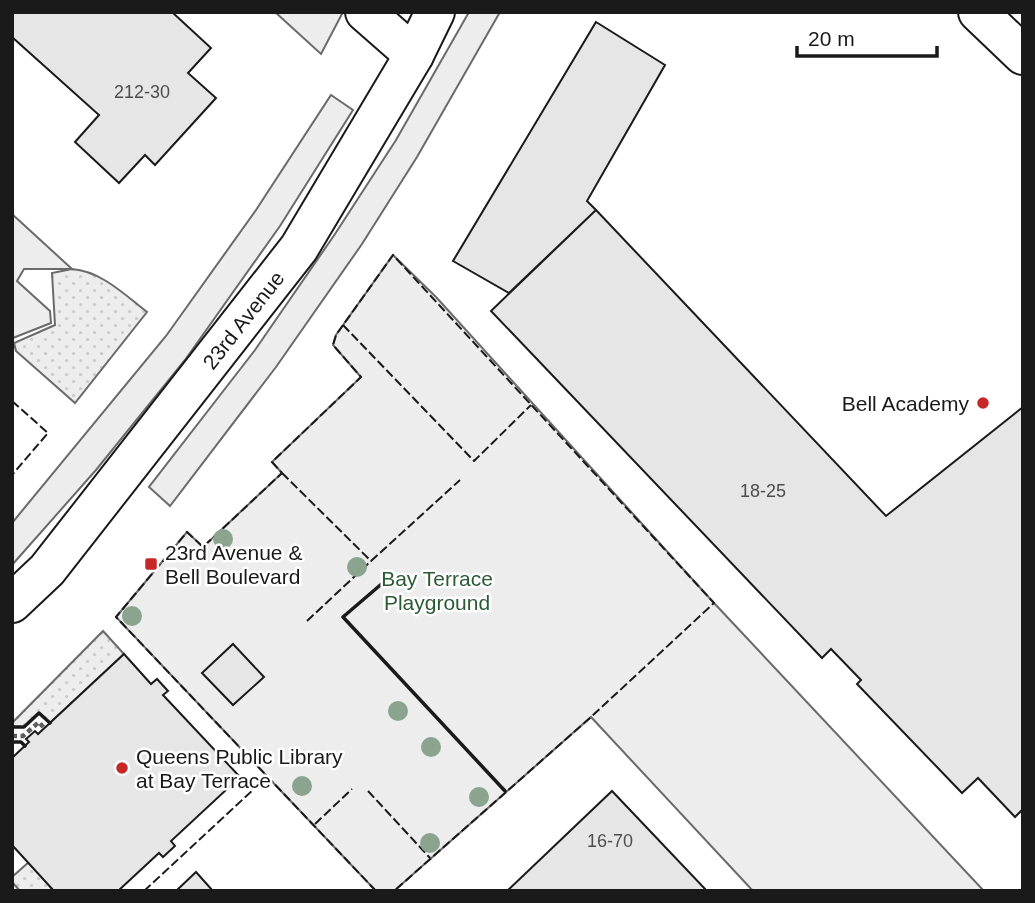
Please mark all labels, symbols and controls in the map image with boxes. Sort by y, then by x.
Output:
scale bar [797,14,937,58]
text: 20 m [808,27,855,50]
house number: 212-30 [114,82,170,102]
street label: 23rd Avenue [198,266,288,373]
place label: Bell Academy [842,392,969,415]
marker: Bell Academy [975,395,991,411]
house number: 18-25 [740,481,786,501]
place label: 23rd Avenue & Bell Boulevard [165,541,302,588]
marker: 23rd Avenue & Bell Boulevard [143,556,159,572]
park label: Bay Terrace Playground [381,567,493,614]
place label: Queens Public Library at Bay Terrace [136,745,343,792]
marker: Queens Public Library at Bay Terrace [114,760,130,776]
house number: 16-70 [587,831,633,851]

